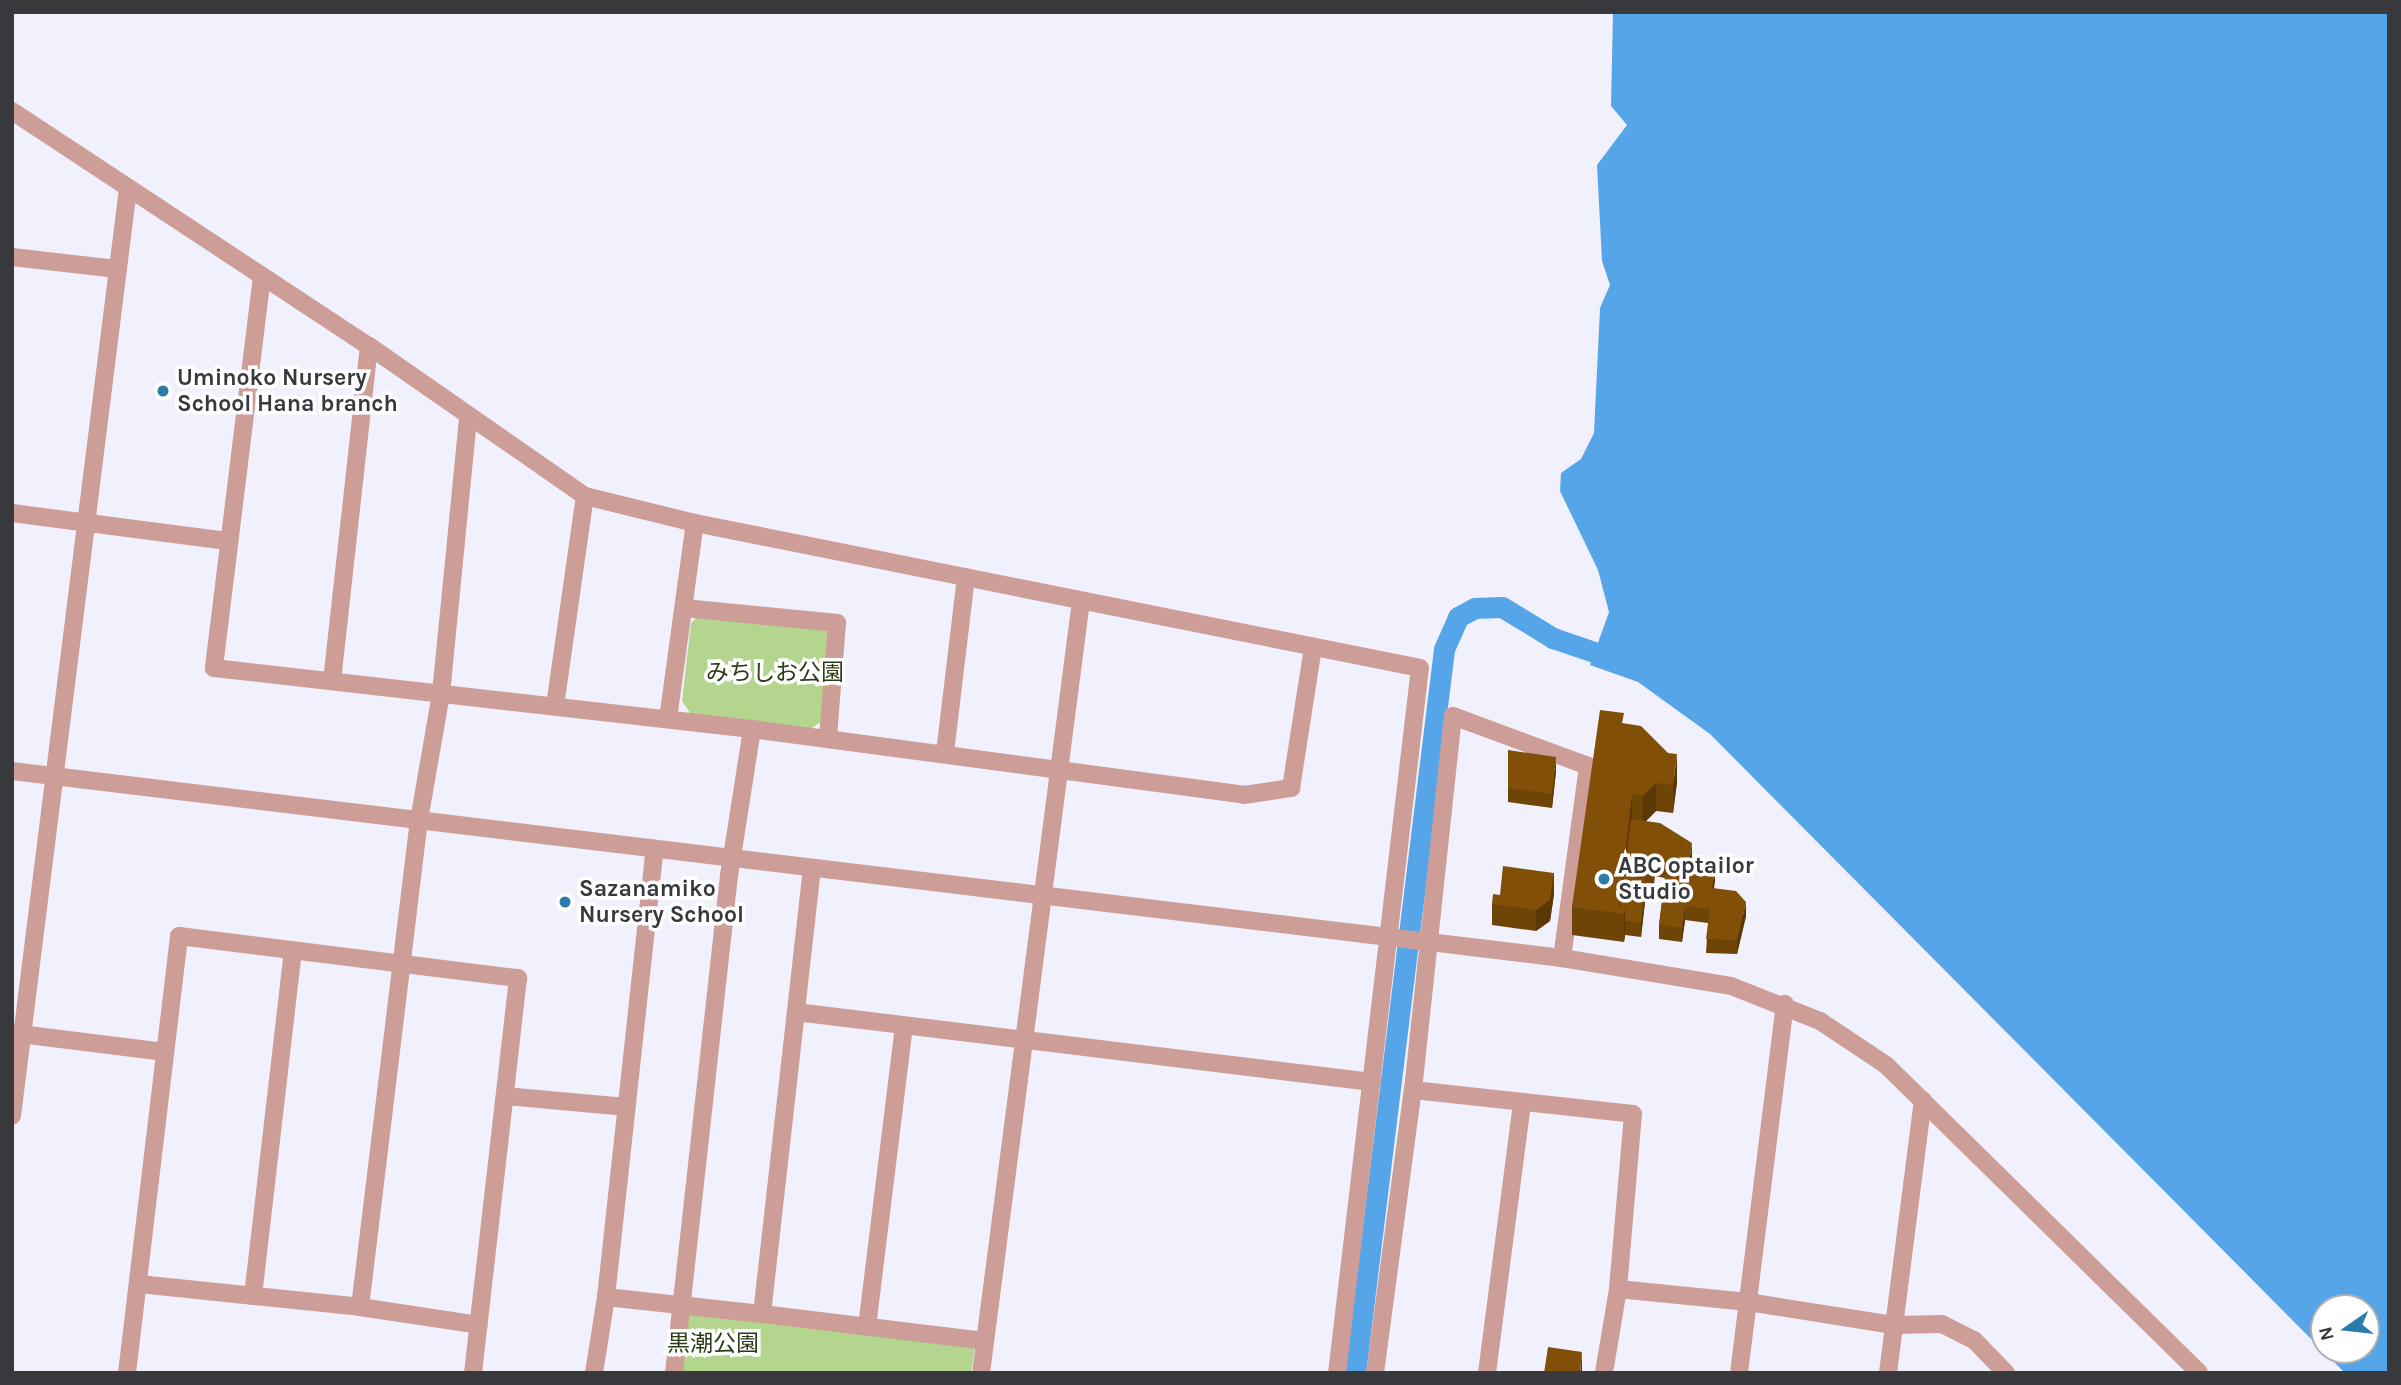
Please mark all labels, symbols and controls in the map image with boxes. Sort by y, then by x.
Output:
place label: Uminoko Nursery School Hana branch [177,364,398,418]
marker: Uminoko Nursery School Hana branch [155,383,171,399]
park label: みちしお公園 [706,659,844,687]
place label: ABC optailor Studio [1618,852,1754,906]
marker: ABC optailor Studio [1596,871,1612,887]
place label: Sazanamiko Nursery School [579,875,744,929]
marker: Sazanamiko Nursery School [557,894,573,910]
north arrow [2310,1294,2380,1364]
text: N [2314,1324,2339,1343]
park label: 黒潮公園 [667,1330,759,1358]

